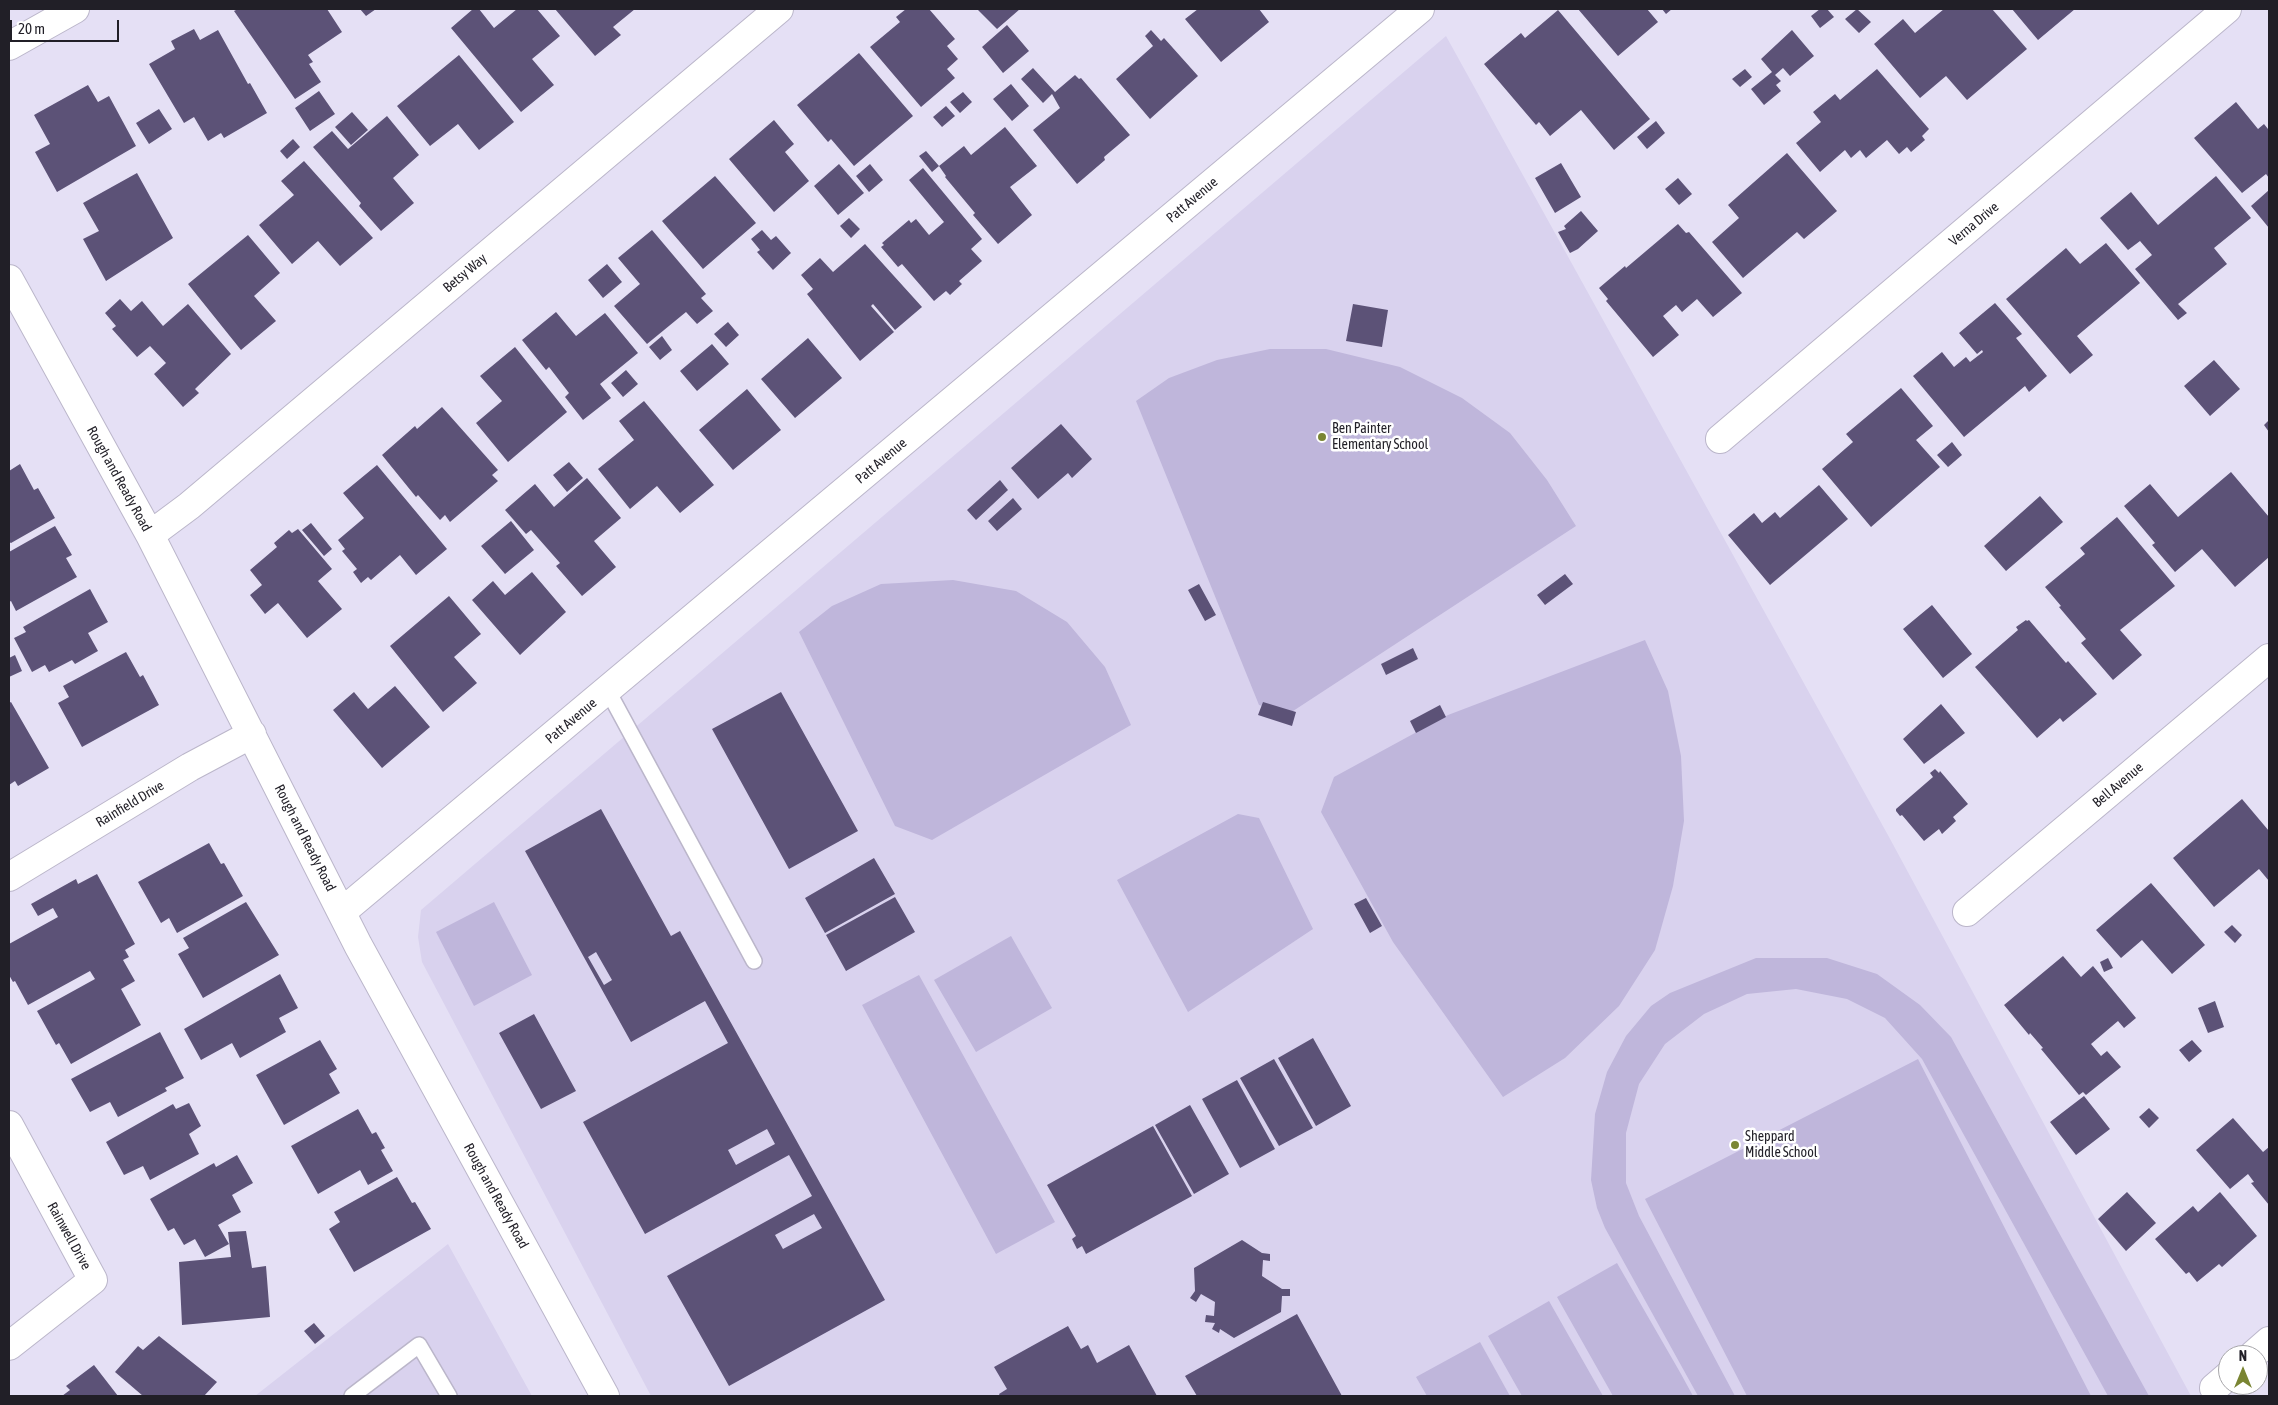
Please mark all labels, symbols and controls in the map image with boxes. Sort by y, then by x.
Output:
scale bar [12,10,121,42]
text: 20 m [18,20,45,37]
street label: Patt Avenue [1163,174,1221,226]
street label: Verna Drive [1946,199,2002,249]
street label: Betsy Way [440,250,490,296]
place label: Ben Painter Elementary School [1332,421,1428,454]
street label: Rough and Ready Road [83,423,155,535]
marker: Ben Painter Elementary School [1316,431,1328,443]
street label: Patt Avenue [852,435,910,487]
street label: Patt Avenue [542,695,600,747]
street label: Bell Avenue [2089,759,2147,811]
street label: Rainfield Drive [93,777,167,831]
street label: Rough and Ready Road [271,782,339,894]
place label: Sheppard Middle School [1745,1129,1817,1162]
marker: Sheppard Middle School [1729,1139,1741,1151]
street label: Rough and Ready Road [460,1140,532,1252]
street label: Rainwell Drive [44,1199,94,1273]
north arrow [2218,1345,2268,1395]
text: N [2239,1348,2247,1364]

